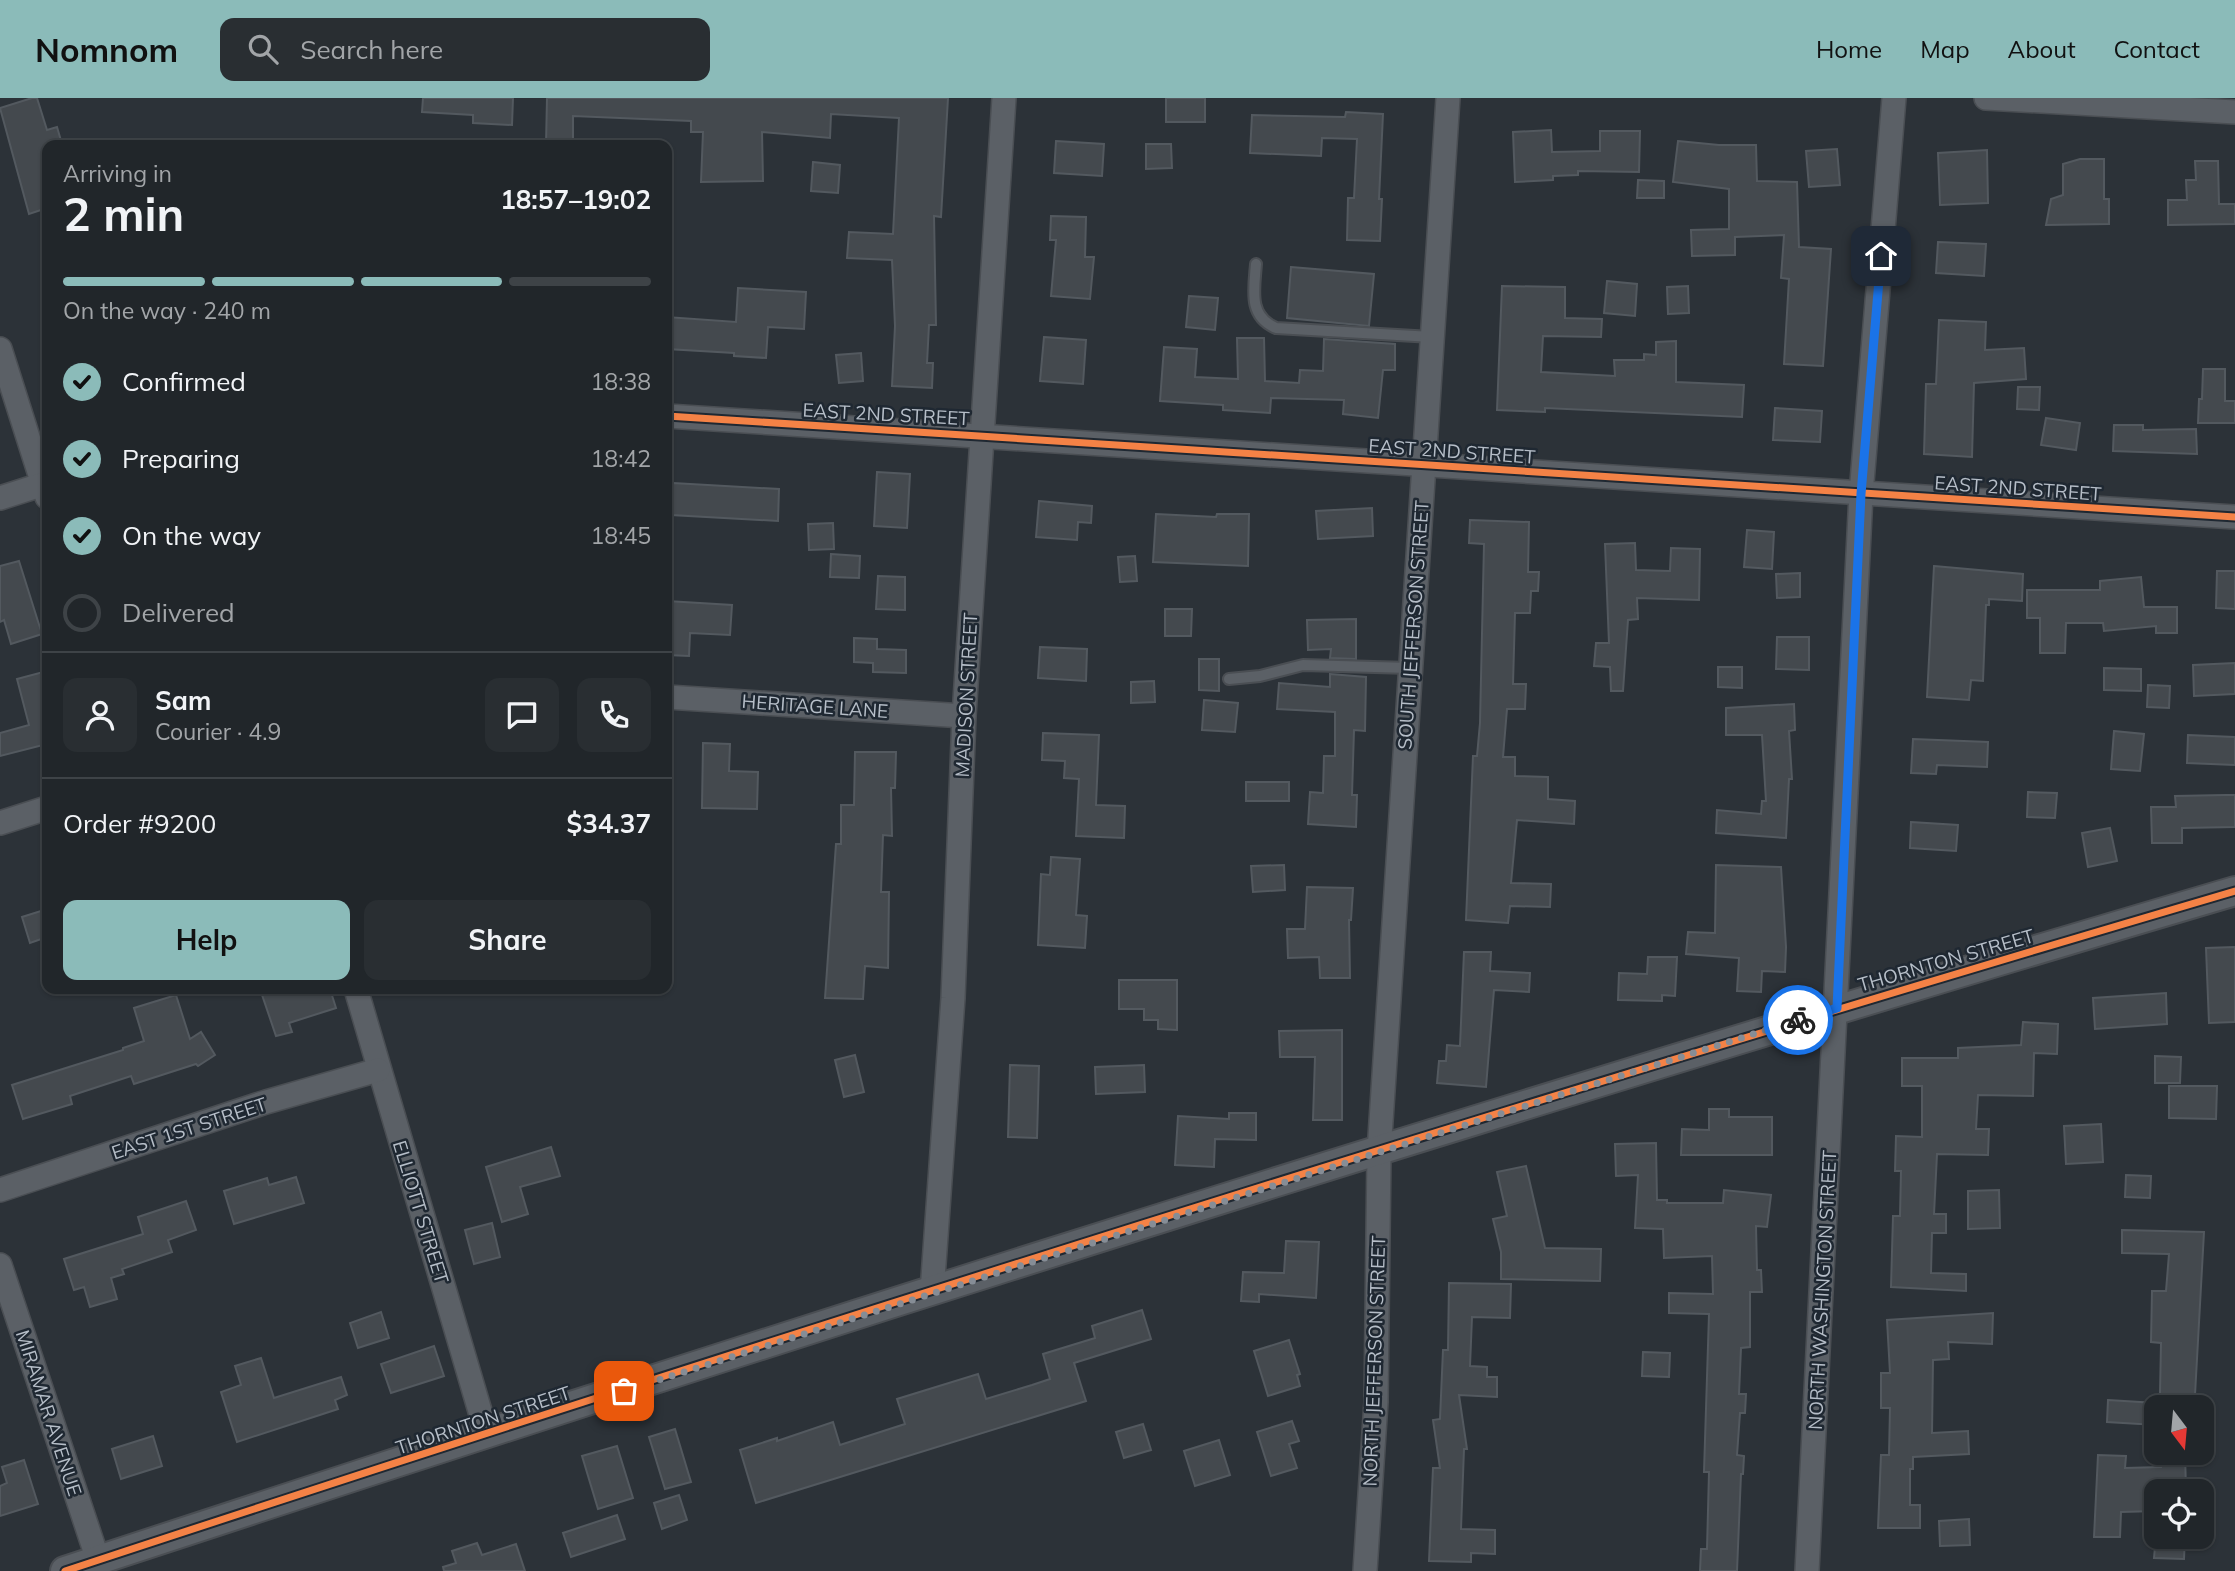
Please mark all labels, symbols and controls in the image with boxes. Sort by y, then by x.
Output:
search box [220,18,710,81]
text: Nomnom [35,29,178,70]
icon: search [244,30,282,68]
text: Search here [300,33,443,66]
text: Home [1816,34,1882,64]
text: Map [1920,34,1970,64]
text: About [2008,34,2076,64]
text: Contact [2114,34,2200,64]
text: Arriving in [63,159,172,188]
text: 18:57–19:02 [500,183,651,216]
text: 2 min [63,185,184,243]
pin [1851,226,1911,286]
icon: home [1862,237,1900,275]
text: On the way · 240 m [63,296,271,325]
icon: check [63,363,101,401]
text: Confirmed [122,365,246,398]
text: 18:38 [591,367,651,396]
street label: EAST 2ND STREET [802,398,971,430]
street label: EAST 2ND STREET [1368,433,1537,469]
icon: check [63,440,101,478]
text: Preparing [122,442,240,475]
text: 18:42 [591,444,651,473]
street label: EAST 2ND STREET [1934,470,2103,506]
street label: SOUTH JEFFERSON STREET [1392,499,1434,750]
icon: check [63,517,101,555]
text: On the way [122,519,261,552]
text: 18:45 [591,521,651,550]
text: Delivered [122,596,235,629]
street label: MADISON STREET [950,612,982,778]
button: person [63,678,137,752]
button: chat [485,678,559,752]
button: phone [577,678,651,752]
text: Sam [155,684,211,717]
street label: HERITAGE LANE [741,689,889,723]
text: Courier · 4.9 [155,717,281,746]
text: Order #9200 [63,807,216,840]
text: $34.37 [567,807,651,840]
button: Help [63,900,350,980]
button: Share [364,900,651,980]
street label: THORNTON STREET [1855,923,2037,997]
courier [1763,985,1833,1055]
icon: bike [1779,1001,1817,1039]
street label: EAST 1ST STREET [108,1091,270,1164]
street label: ELLIOTT STREET [388,1137,454,1287]
street label: NORTH WASHINGTON STREET [1803,1149,1841,1430]
street label: NORTH JEFFERSON STREET [1358,1235,1390,1487]
street label: MIRAMAR AVENUE [11,1327,87,1499]
pin [594,1361,654,1421]
icon: bag [605,1372,643,1410]
street label: THORNTON STREET [393,1380,574,1460]
north arrow [2144,1395,2214,1465]
map controls [2144,1395,2214,1549]
button: locate [2144,1479,2214,1549]

